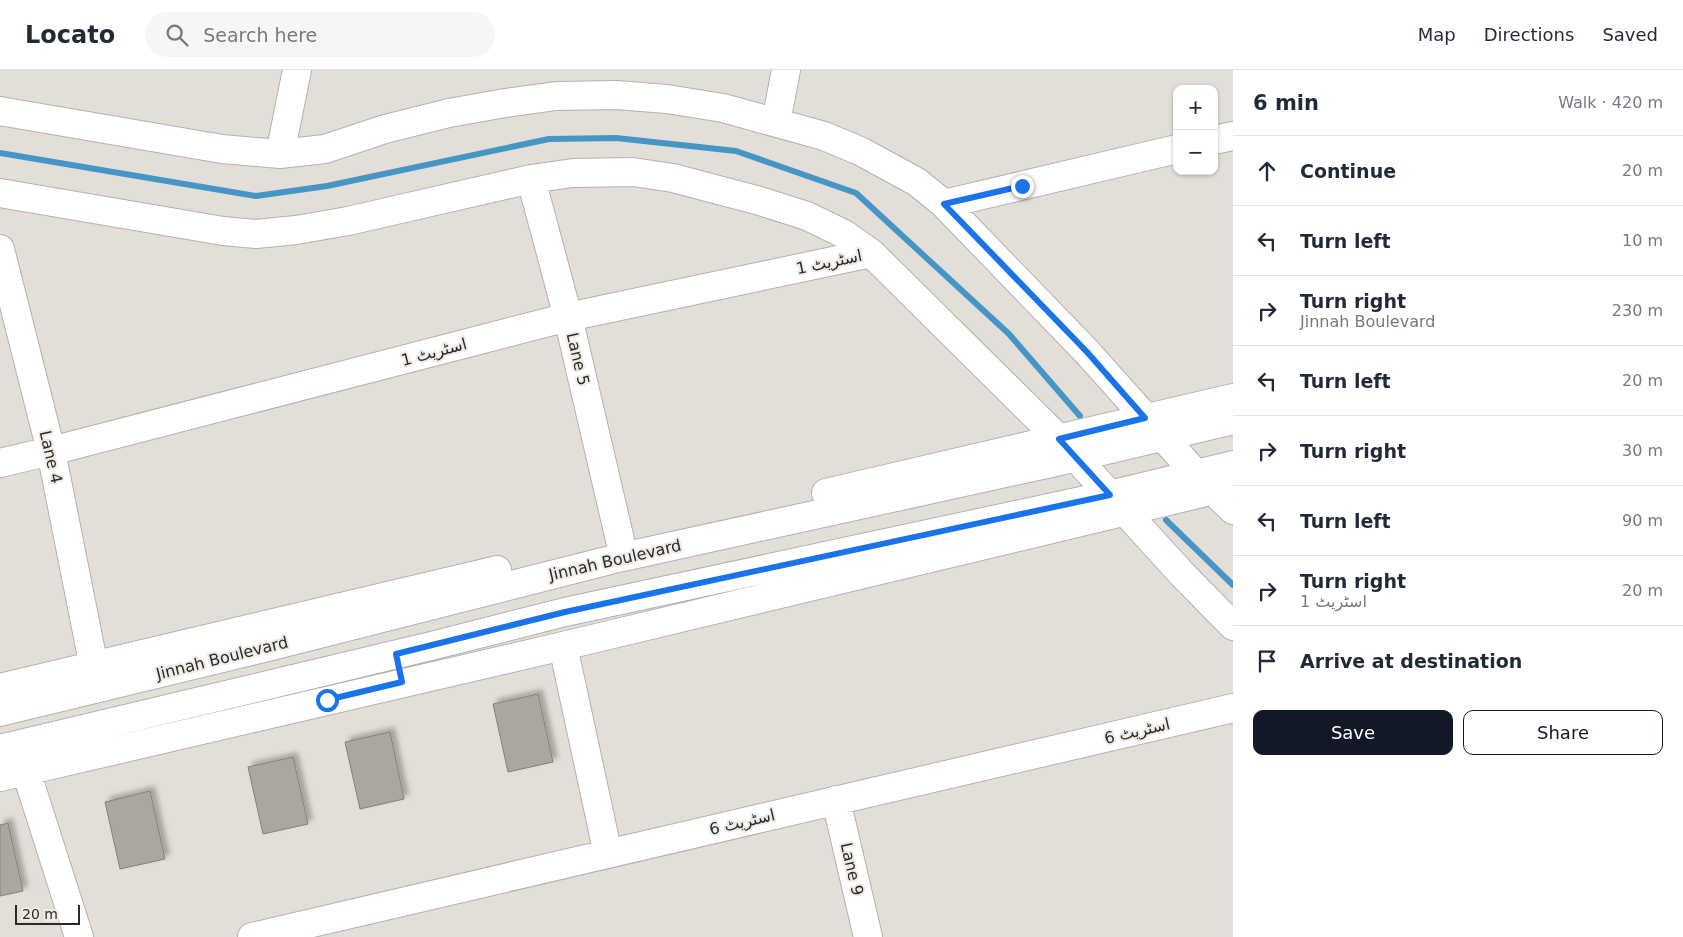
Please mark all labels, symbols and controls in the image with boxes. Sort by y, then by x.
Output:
search box [145,12,495,57]
text: Locato [25,21,115,49]
icon: search [163,21,191,49]
text: Search here [203,24,317,46]
text: Map [1418,24,1456,45]
text: Directions [1484,24,1574,45]
text: Saved [1602,24,1658,45]
map controls [1173,85,1218,175]
button: + [1173,85,1218,130]
text: 6 min [1253,91,1319,115]
text: Walk · 420 m [1558,93,1663,112]
button: − [1173,130,1218,175]
icon: ahead [1253,157,1281,185]
text: Continue [1300,160,1396,182]
text: 20 m [1622,161,1663,180]
route end [1011,175,1034,198]
icon: left [1253,227,1281,255]
text: Turn left [1300,230,1391,252]
text: 10 m [1622,231,1663,250]
street label: اسٹریٹ 1 [794,246,864,279]
text: Turn right [1300,290,1406,312]
icon: right [1253,297,1281,325]
text: 230 m [1612,301,1663,320]
text: Jinnah Boulevard [1300,312,1435,331]
street label: Lane 5 [563,331,593,387]
street label: اسٹریٹ 1 [399,334,469,371]
icon: left [1253,367,1281,395]
text: Turn left [1300,370,1391,392]
text: 20 m [1622,371,1663,390]
street label: Lane 4 [36,429,66,485]
icon: right [1253,437,1281,465]
text: Turn right [1300,440,1406,462]
text: 30 m [1622,441,1663,460]
icon: left [1253,507,1281,535]
text: Turn left [1300,510,1391,532]
text: 90 m [1622,511,1663,530]
street label: Jinnah Boulevard [546,536,683,585]
text: Turn right [1300,570,1406,592]
icon: right [1253,577,1281,605]
text: 20 m [1622,581,1663,600]
text: اسٹریٹ 1 [1300,592,1367,611]
street label: Jinnah Boulevard [153,632,290,684]
icon: arrive [1253,647,1281,675]
text: Arrive at destination [1300,650,1522,672]
route start [316,689,339,712]
button: Save [1253,710,1453,755]
button: Share [1463,710,1663,755]
street label: اسٹریٹ 6 [1102,714,1172,749]
street label: اسٹریٹ 6 [707,805,777,840]
street label: Lane 9 [837,841,867,897]
scale bar [15,902,80,925]
text: 20 m [22,906,58,922]

